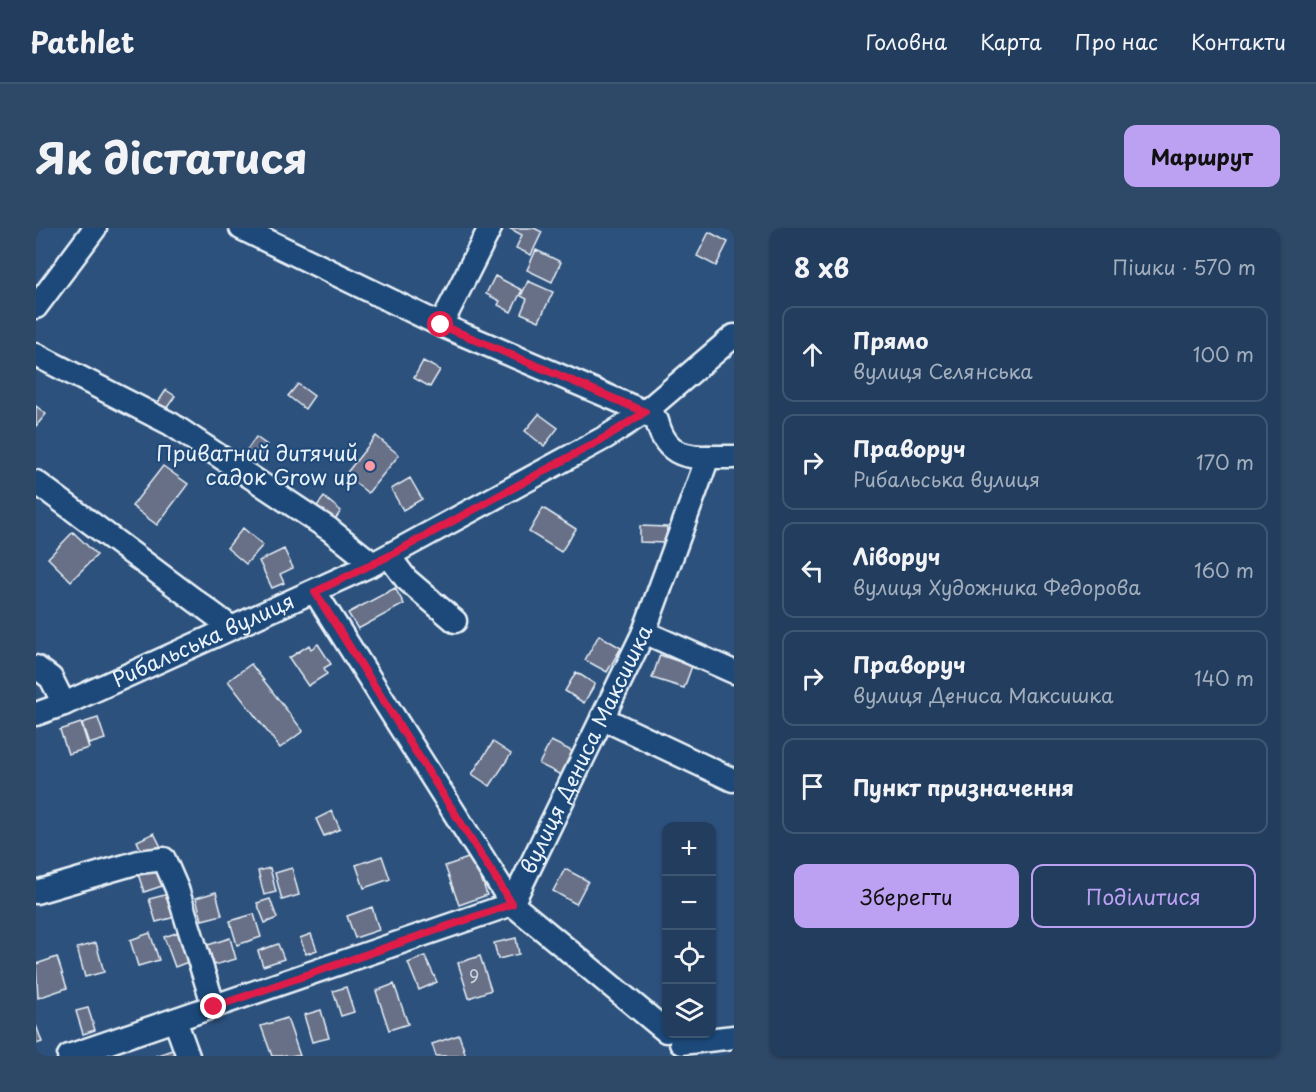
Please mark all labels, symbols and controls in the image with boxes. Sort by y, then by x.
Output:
text: Pathlet [30,20,134,63]
text: Головна [866,25,947,57]
text: Карта [980,25,1042,57]
text: Про нас [1075,25,1158,57]
text: Контакти [1191,25,1286,57]
text: Як дістатися [36,125,308,188]
button: Маршрут [1124,125,1280,187]
text: 8 хв [794,248,849,287]
text: Пішки · 570 m [1113,252,1256,282]
route start [427,311,453,337]
text: Прямо [853,323,928,356]
icon: ahead [796,338,829,371]
text: 100 m [1193,339,1254,369]
text: вулиця Селянська [853,356,1033,386]
text: Праворуч [853,431,966,464]
place label: Приватний дитячий садок Grow up [156,436,358,492]
icon: right [796,446,829,479]
text: 170 m [1196,447,1254,477]
marker: Приватний дитячий садок Grow up [363,459,377,473]
text: Рибальська вулиця [853,464,1040,494]
text: Ліворуч [853,539,940,572]
icon: left [796,554,829,587]
text: 160 m [1194,555,1254,585]
text: вулиця Художника Федорова [853,572,1141,602]
street label: Рибальська вулиця [107,584,299,694]
street label: вулиця Дениса Максишка [511,618,660,879]
text: Праворуч [853,647,966,680]
icon: right [796,662,829,695]
text: 140 m [1194,663,1254,693]
text: вулиця Дениса Максишка [853,680,1114,710]
icon: arrive [796,770,829,803]
text: Пункт призначення [853,770,1074,803]
map controls [662,822,716,1038]
button: + [662,822,716,876]
button: Зберегти [794,864,1019,928]
button: Поділитися [1031,864,1256,928]
button: − [662,876,716,930]
button: locate [662,930,716,984]
house number: 9 [469,962,479,989]
button: layers [662,984,716,1038]
route end [200,993,226,1019]

